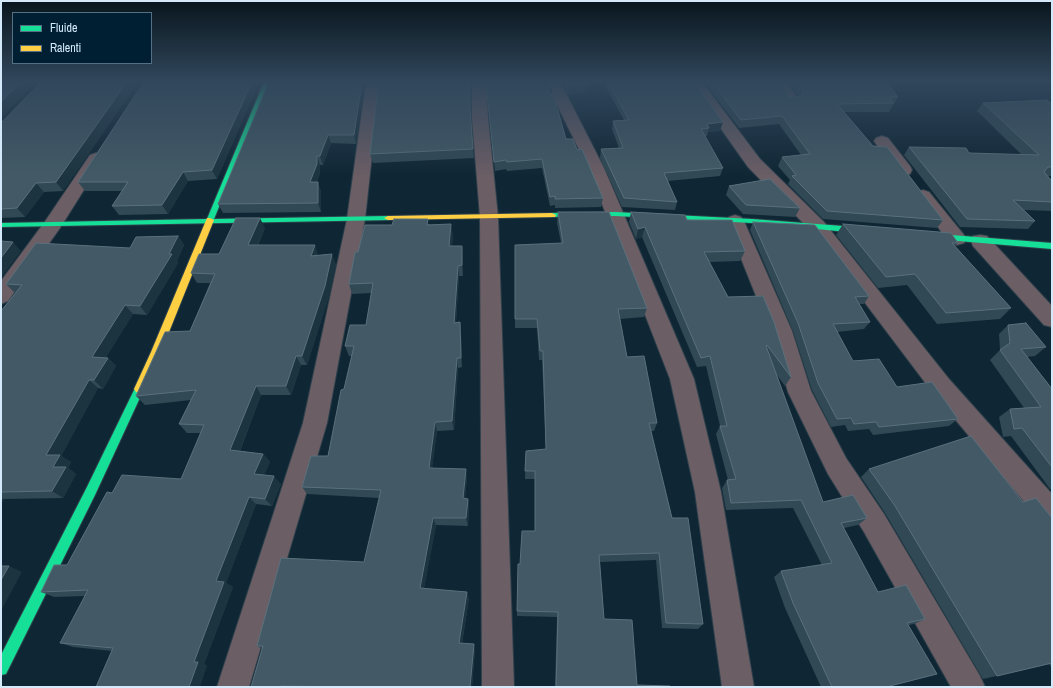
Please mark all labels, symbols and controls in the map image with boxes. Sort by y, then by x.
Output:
legend [12,12,152,64]
text: Fluide [50,20,77,36]
text: Ralenti [50,40,81,56]

